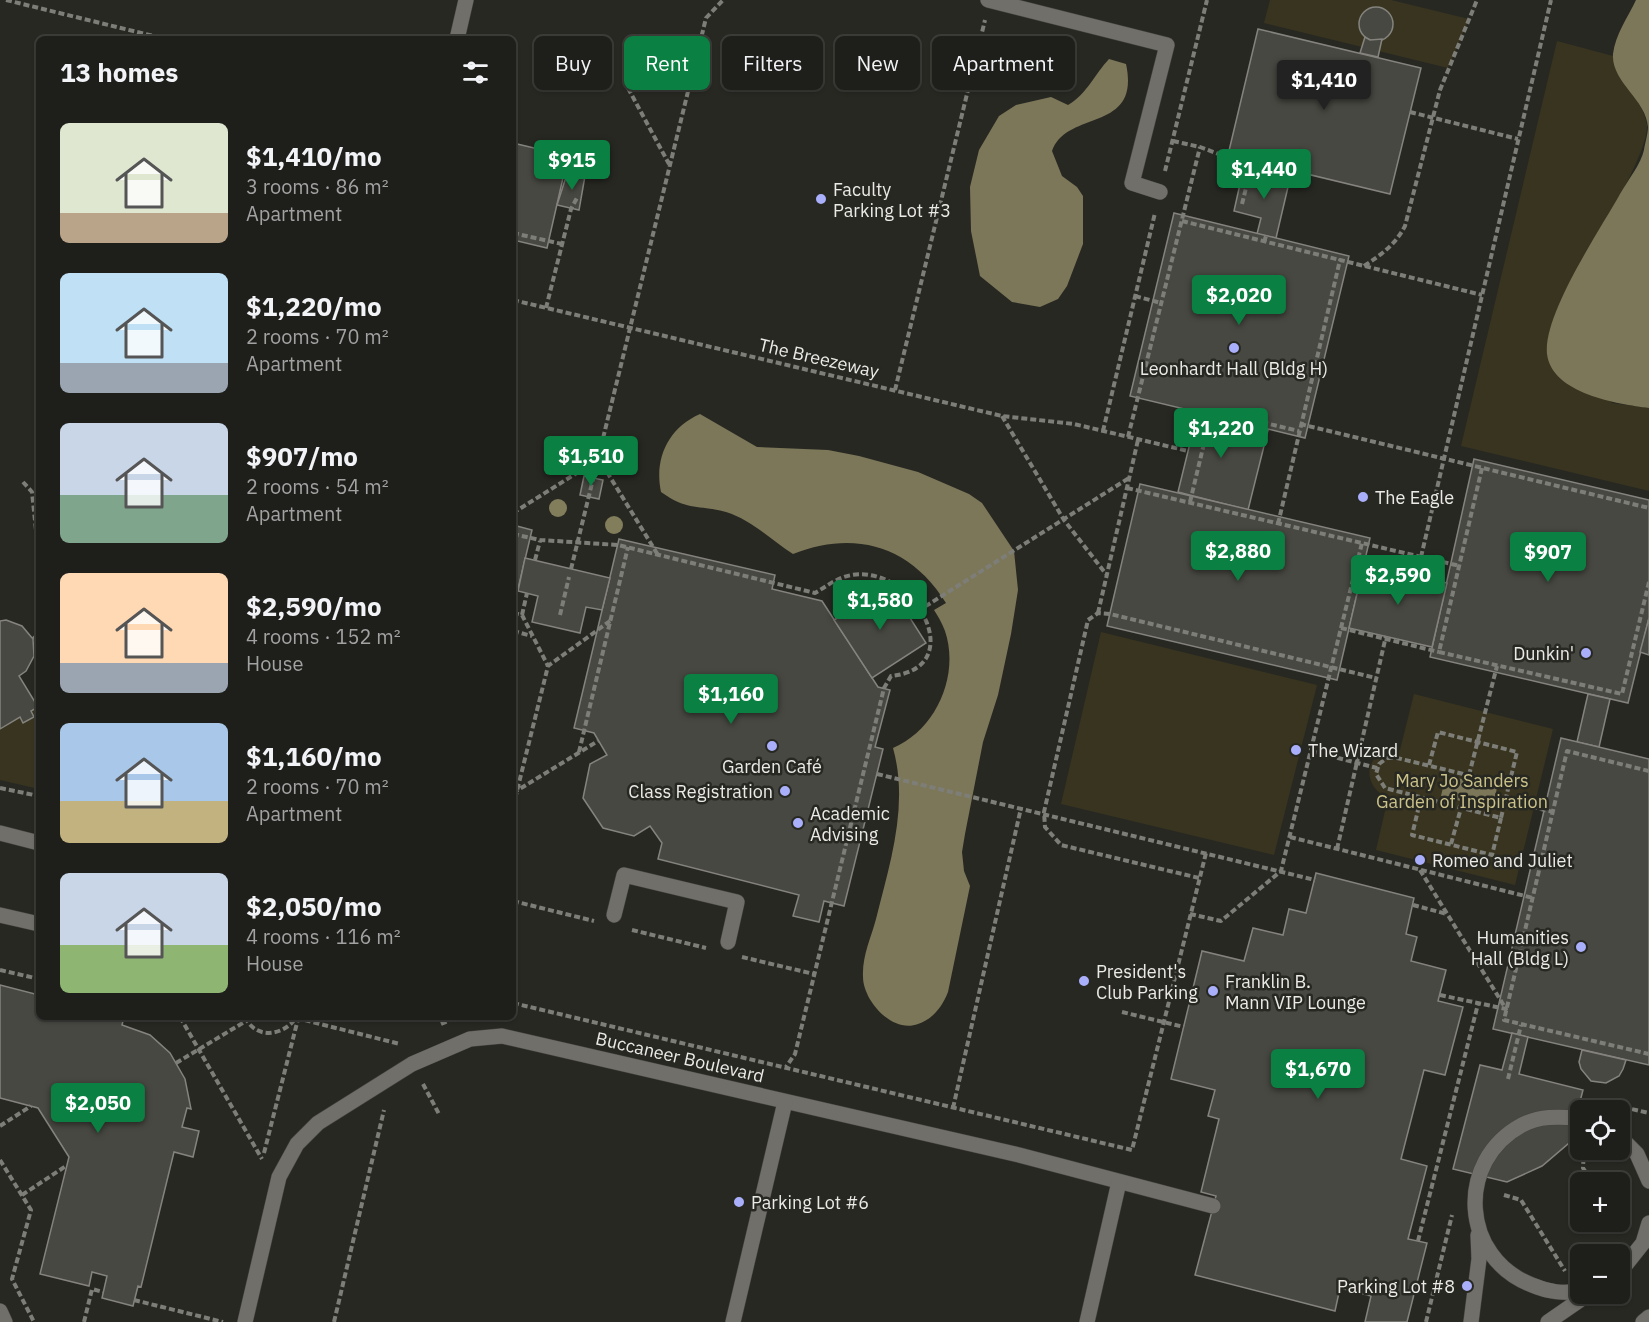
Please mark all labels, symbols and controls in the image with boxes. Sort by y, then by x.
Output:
chip: Buy [534,36,612,90]
chip: Rent [624,36,710,90]
chip: Filters [722,36,823,90]
chip: New [835,36,920,90]
chip: Apartment [932,36,1075,90]
text: 13 homes [60,55,178,89]
icon: filters [459,56,492,89]
pin: $1,410 [1275,60,1373,111]
text: $1,410 [1291,66,1357,93]
text: $1,410/mo [246,139,382,173]
pin: $915 [536,140,608,191]
text: $915 [548,146,596,173]
icon: home [108,147,180,219]
pin: $1,440 [1215,149,1313,200]
text: $1,440 [1231,155,1297,182]
text: 3 rooms · 86 m² [246,173,389,200]
place label: Faculty Parking Lot #3 [833,178,951,222]
marker: Faculty Parking Lot #3 [814,192,828,206]
text: Apartment [246,200,342,227]
pin: $2,020 [1190,275,1288,326]
text: $2,020 [1206,281,1272,308]
text: $1,220/mo [246,289,382,323]
icon: home [108,297,180,369]
text: 2 rooms · 70 m² [246,323,389,350]
street label: The Breezeway [757,333,881,383]
marker: Leonhardt Hall (Bldg H) [1227,341,1241,355]
text: Apartment [246,350,342,377]
place label: Leonhardt Hall (Bldg H) [1140,357,1328,380]
pin: $1,220 [1172,408,1270,459]
text: $1,220 [1188,414,1254,441]
pin: $1,510 [542,436,640,487]
text: $907/mo [246,439,358,473]
text: $1,510 [558,442,624,469]
icon: home [108,447,180,519]
text: 2 rooms · 54 m² [246,473,389,500]
place label: The Eagle [1375,486,1454,509]
marker: The Eagle [1356,490,1370,504]
text: Apartment [246,500,342,527]
pin: $2,880 [1189,531,1287,582]
pin: $907 [1512,532,1584,583]
text: $2,880 [1205,537,1271,564]
text: $907 [1524,538,1572,565]
pin: $2,590 [1349,555,1447,606]
text: $2,590 [1365,561,1431,588]
pin: $1,580 [831,580,929,631]
text: $1,580 [847,586,913,613]
text: $2,590/mo [246,589,382,623]
icon: home [108,597,180,669]
text: 4 rooms · 152 m² [246,623,401,650]
place label: Dunkin' [1513,642,1574,665]
marker: Dunkin' [1579,646,1593,660]
text: House [246,650,303,677]
pin: $1,160 [682,674,780,725]
text: $1,160 [698,680,764,707]
text: $1,160/mo [246,739,382,773]
marker: Garden Café [765,739,779,753]
place label: The Wizard [1308,739,1398,762]
marker: The Wizard [1289,743,1303,757]
icon: home [108,747,180,819]
place label: Garden Café [722,755,822,778]
park label: Mary Jo Sanders Garden of Inspiration [1376,769,1548,813]
text: 2 rooms · 70 m² [246,773,389,800]
place label: Class Registration [628,780,773,803]
marker: Class Registration [778,784,792,798]
text: Apartment [246,800,342,827]
place label: Academic Advising [810,802,890,846]
marker: Academic Advising [791,816,805,830]
place label: Romeo and Juliet [1432,849,1573,872]
marker: Romeo and Juliet [1413,853,1427,867]
text: $2,050/mo [246,889,382,923]
icon: home [108,897,180,969]
text: 4 rooms · 116 m² [246,923,401,950]
place label: Humanities Hall (Bldg L) [1471,926,1569,970]
marker: Humanities Hall (Bldg L) [1574,940,1588,954]
text: House [246,950,303,977]
place label: President's Club Parking [1096,960,1198,1004]
place label: Franklin B. Mann VIP Lounge [1225,970,1366,1014]
marker: President's Club Parking [1077,974,1091,988]
marker: Franklin B. Mann VIP Lounge [1206,984,1220,998]
street label: Buccaneer Boulevard [593,1026,767,1088]
pin: $1,670 [1269,1049,1367,1100]
text: $1,670 [1285,1055,1351,1082]
pin: $2,050 [49,1083,147,1134]
text: $2,050 [65,1089,131,1116]
map controls [1570,1100,1630,1304]
button: locate [1570,1100,1630,1160]
button: + [1570,1172,1630,1232]
place label: Parking Lot #6 [751,1191,869,1214]
marker: Parking Lot #6 [732,1195,746,1209]
button: − [1570,1244,1630,1304]
place label: Parking Lot #8 [1337,1275,1455,1298]
marker: Parking Lot #8 [1460,1279,1474,1293]

